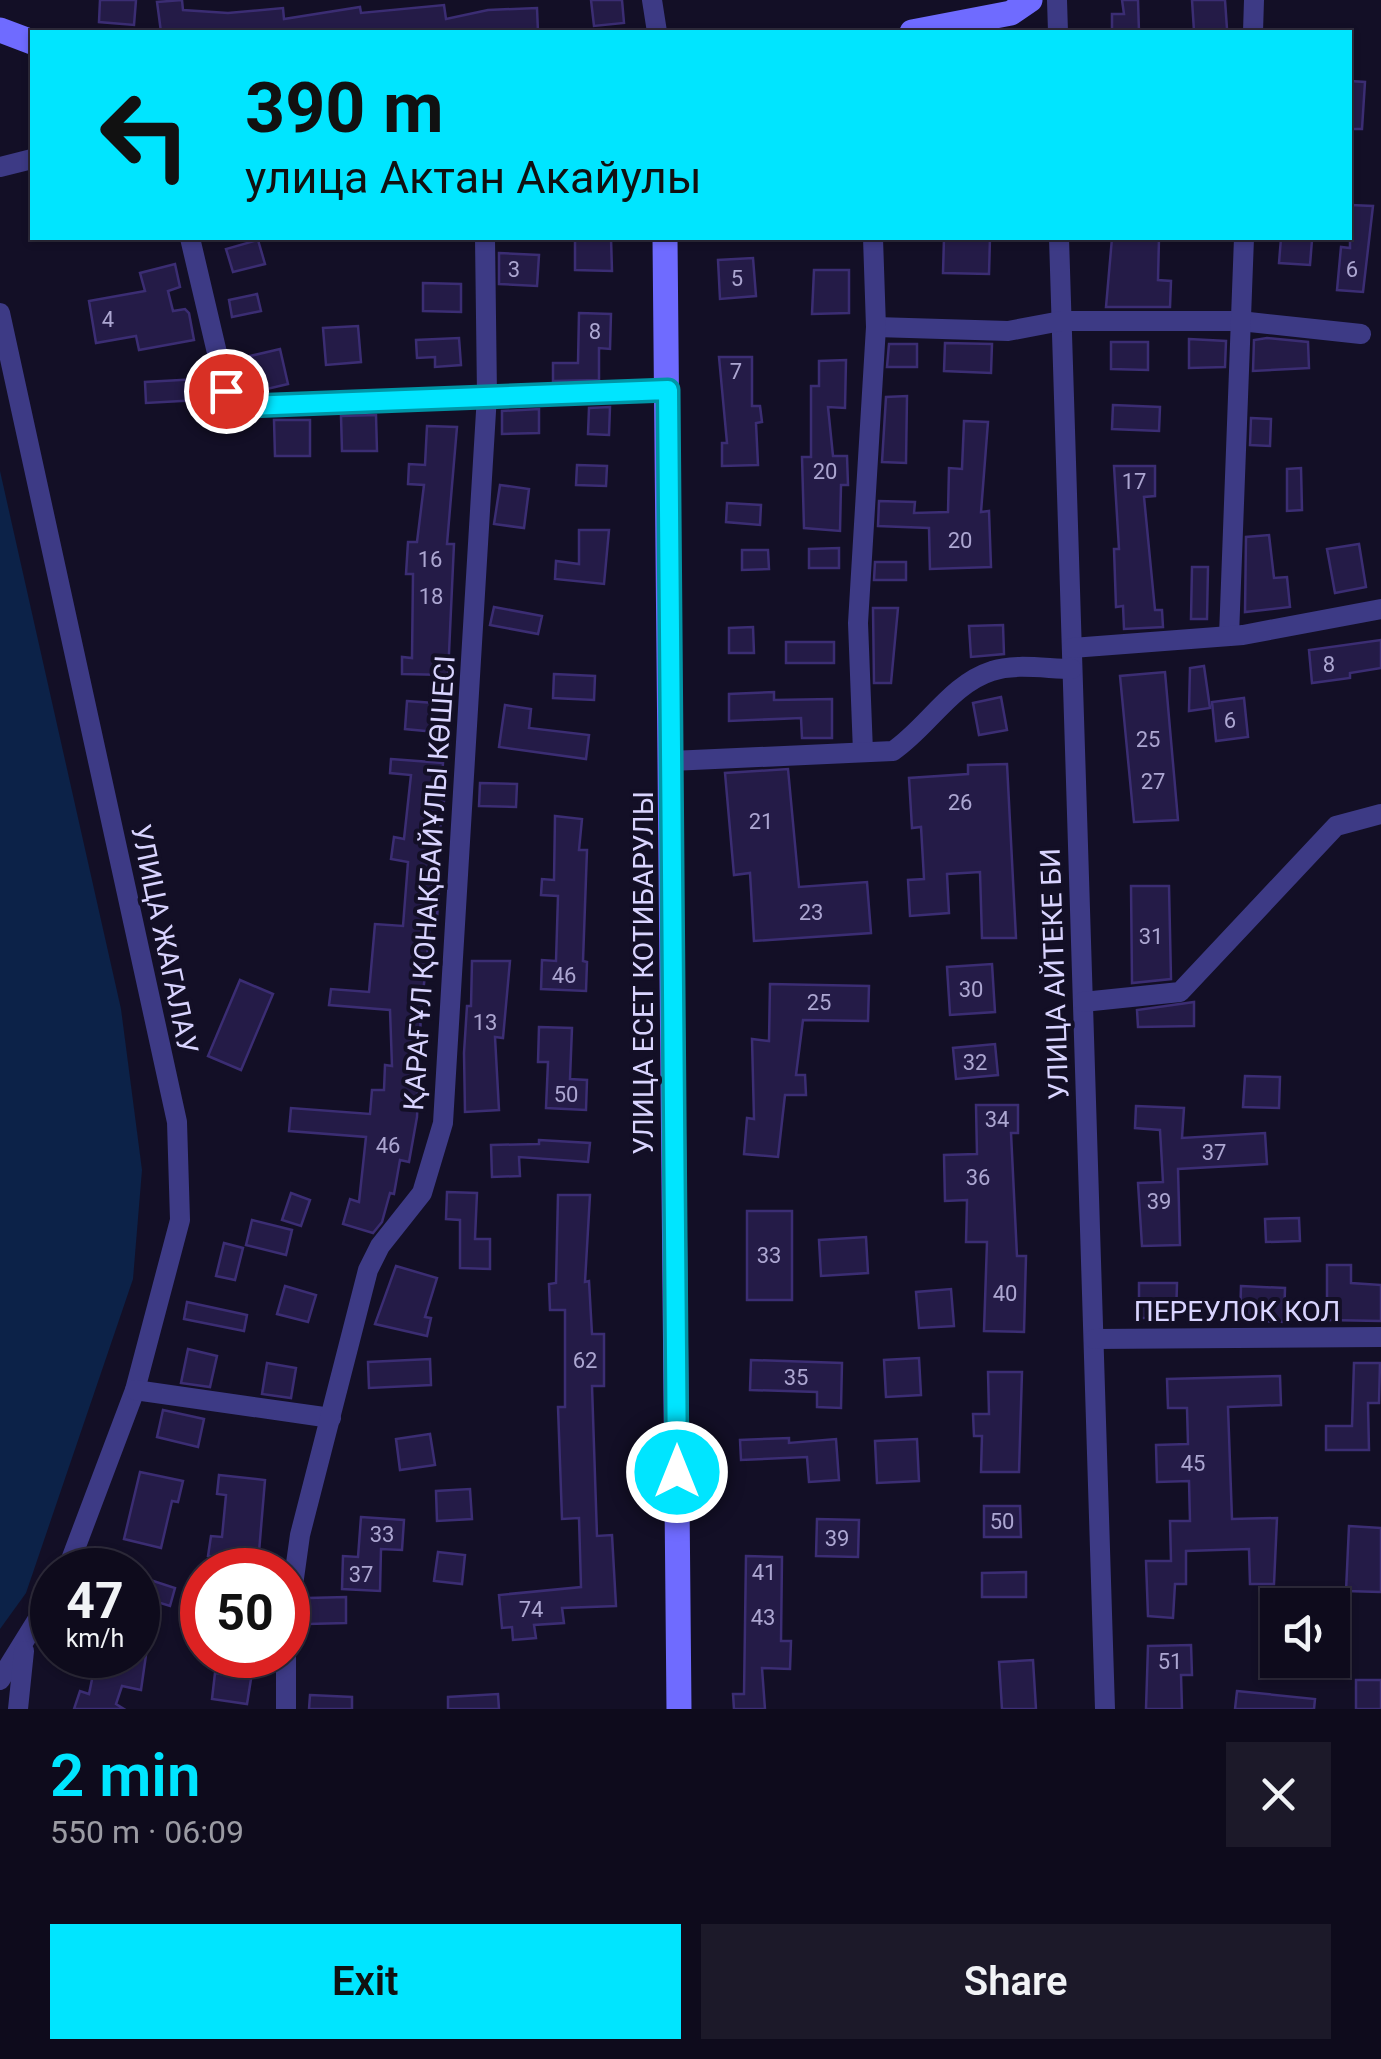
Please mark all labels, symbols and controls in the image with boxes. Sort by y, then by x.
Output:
text: 390 m [245,67,444,149]
icon: left [80,70,210,200]
text: улица Актан Акайулы [245,151,702,204]
house number: 3 [508,257,520,282]
house number: 6 [1346,257,1358,282]
house number: 5 [731,266,743,291]
house number: 4 [102,307,114,332]
house number: 8 [589,319,601,344]
pin [184,349,269,434]
house number: 7 [730,359,742,384]
icon: arrive [199,364,254,419]
house number: 20 [813,459,837,484]
house number: 17 [1122,469,1146,494]
house number: 20 [948,528,972,553]
house number: 16 [418,547,442,572]
house number: 18 [419,584,443,609]
house number: 8 [1323,652,1335,677]
street label: ҚАРАҒҰЛ ҚОНАҚБАЙҰЛЫ КӨШЕСІ [397,654,462,1112]
house number: 6 [1224,708,1236,733]
house number: 25 [1136,727,1160,752]
house number: 27 [1141,769,1165,794]
house number: 26 [948,790,972,815]
street label: УЛИЦА ЕСЕТ КОТИБАРУЛЫ [627,791,660,1155]
house number: 21 [749,809,773,834]
street label: УЛИЦА ЖАГАЛАУ [124,821,205,1057]
street label: УЛИЦА АЙТЕКЕ БИ [1034,848,1075,1100]
house number: 23 [799,900,823,925]
house number: 31 [1139,924,1163,949]
house number: 46 [552,963,576,988]
house number: 30 [959,977,983,1002]
house number: 25 [807,990,831,1015]
house number: 13 [473,1010,497,1035]
house number: 32 [963,1050,987,1075]
house number: 50 [554,1082,578,1107]
house number: 34 [985,1107,1009,1132]
house number: 46 [376,1133,400,1158]
house number: 37 [1202,1140,1226,1165]
house number: 36 [966,1165,990,1190]
house number: 39 [1147,1189,1171,1214]
house number: 33 [757,1243,781,1268]
house number: 40 [993,1281,1017,1306]
street label: ПЕРЕУЛОК КОЛ [1134,1295,1340,1328]
house number: 62 [573,1348,597,1373]
house number: 35 [784,1365,808,1390]
position arrow [625,1420,729,1524]
house number: 45 [1181,1451,1205,1476]
house number: 50 [990,1509,1014,1534]
house number: 33 [370,1522,394,1547]
house number: 39 [825,1526,849,1551]
speed limit sign: 50 [180,1548,310,1678]
house number: 41 [752,1560,776,1585]
house number: 37 [349,1562,373,1587]
text: 47 [66,1572,124,1630]
map controls [1260,1588,1350,1678]
button: sound [1260,1588,1350,1678]
house number: 74 [519,1597,543,1622]
house number: 43 [751,1605,775,1630]
text: km/h [66,1624,124,1653]
house number: 51 [1158,1649,1182,1674]
text: 2 min [50,1740,200,1811]
button: close [1226,1742,1331,1847]
text: 550 m · 06:09 [50,1813,244,1851]
button: Exit [50,1924,681,2039]
button: Share [701,1924,1331,2039]

